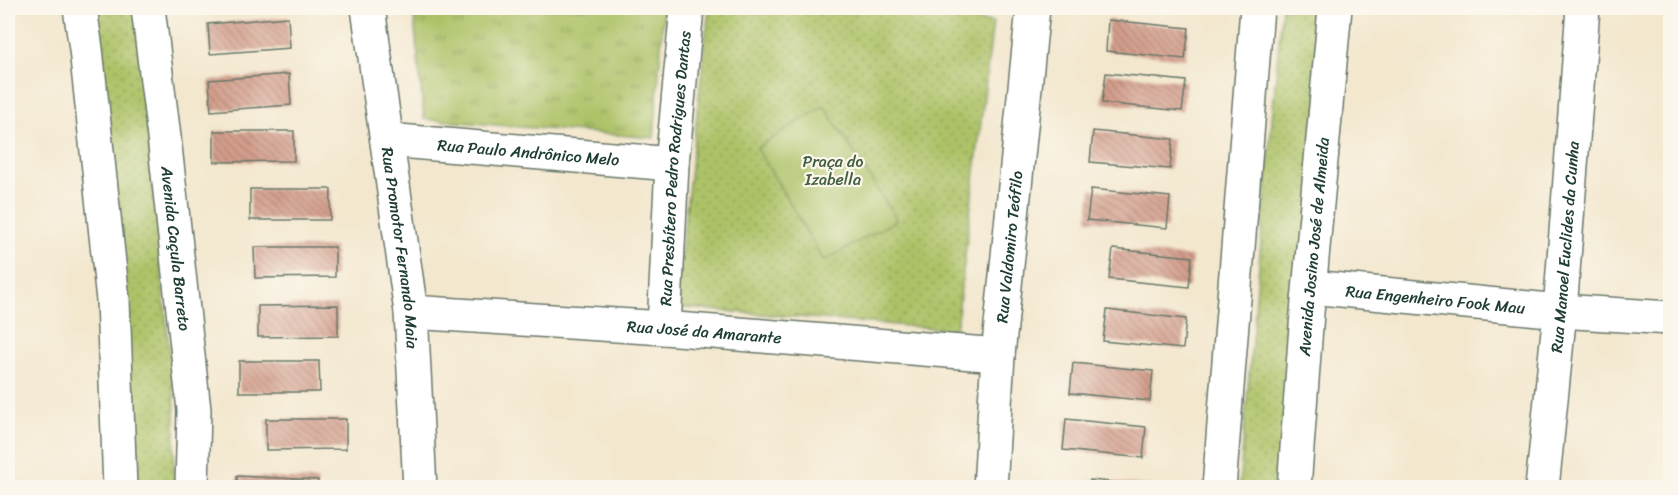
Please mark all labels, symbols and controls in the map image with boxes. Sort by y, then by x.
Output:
street label: Rua Presbítero Pedro Rodrigues Dantas [651,29,699,307]
street label: Rua Paulo Andrônico Melo [436,130,621,174]
street label: Avenida Josino José de Almeida [1289,135,1338,358]
street label: Rua Manoel Euclides da Cunha [1541,139,1587,354]
street label: Rua Promotor Fernando Maia [373,145,427,350]
park label: Praça do Izabella [803,147,863,194]
street label: Avenida Caçula Barreto [153,163,200,332]
street label: Rua Valdomiro Teófilo [987,169,1031,324]
street label: Rua Engenheiro Fook Mau [1344,276,1527,322]
street label: Rua José da Amarante [626,311,783,352]

